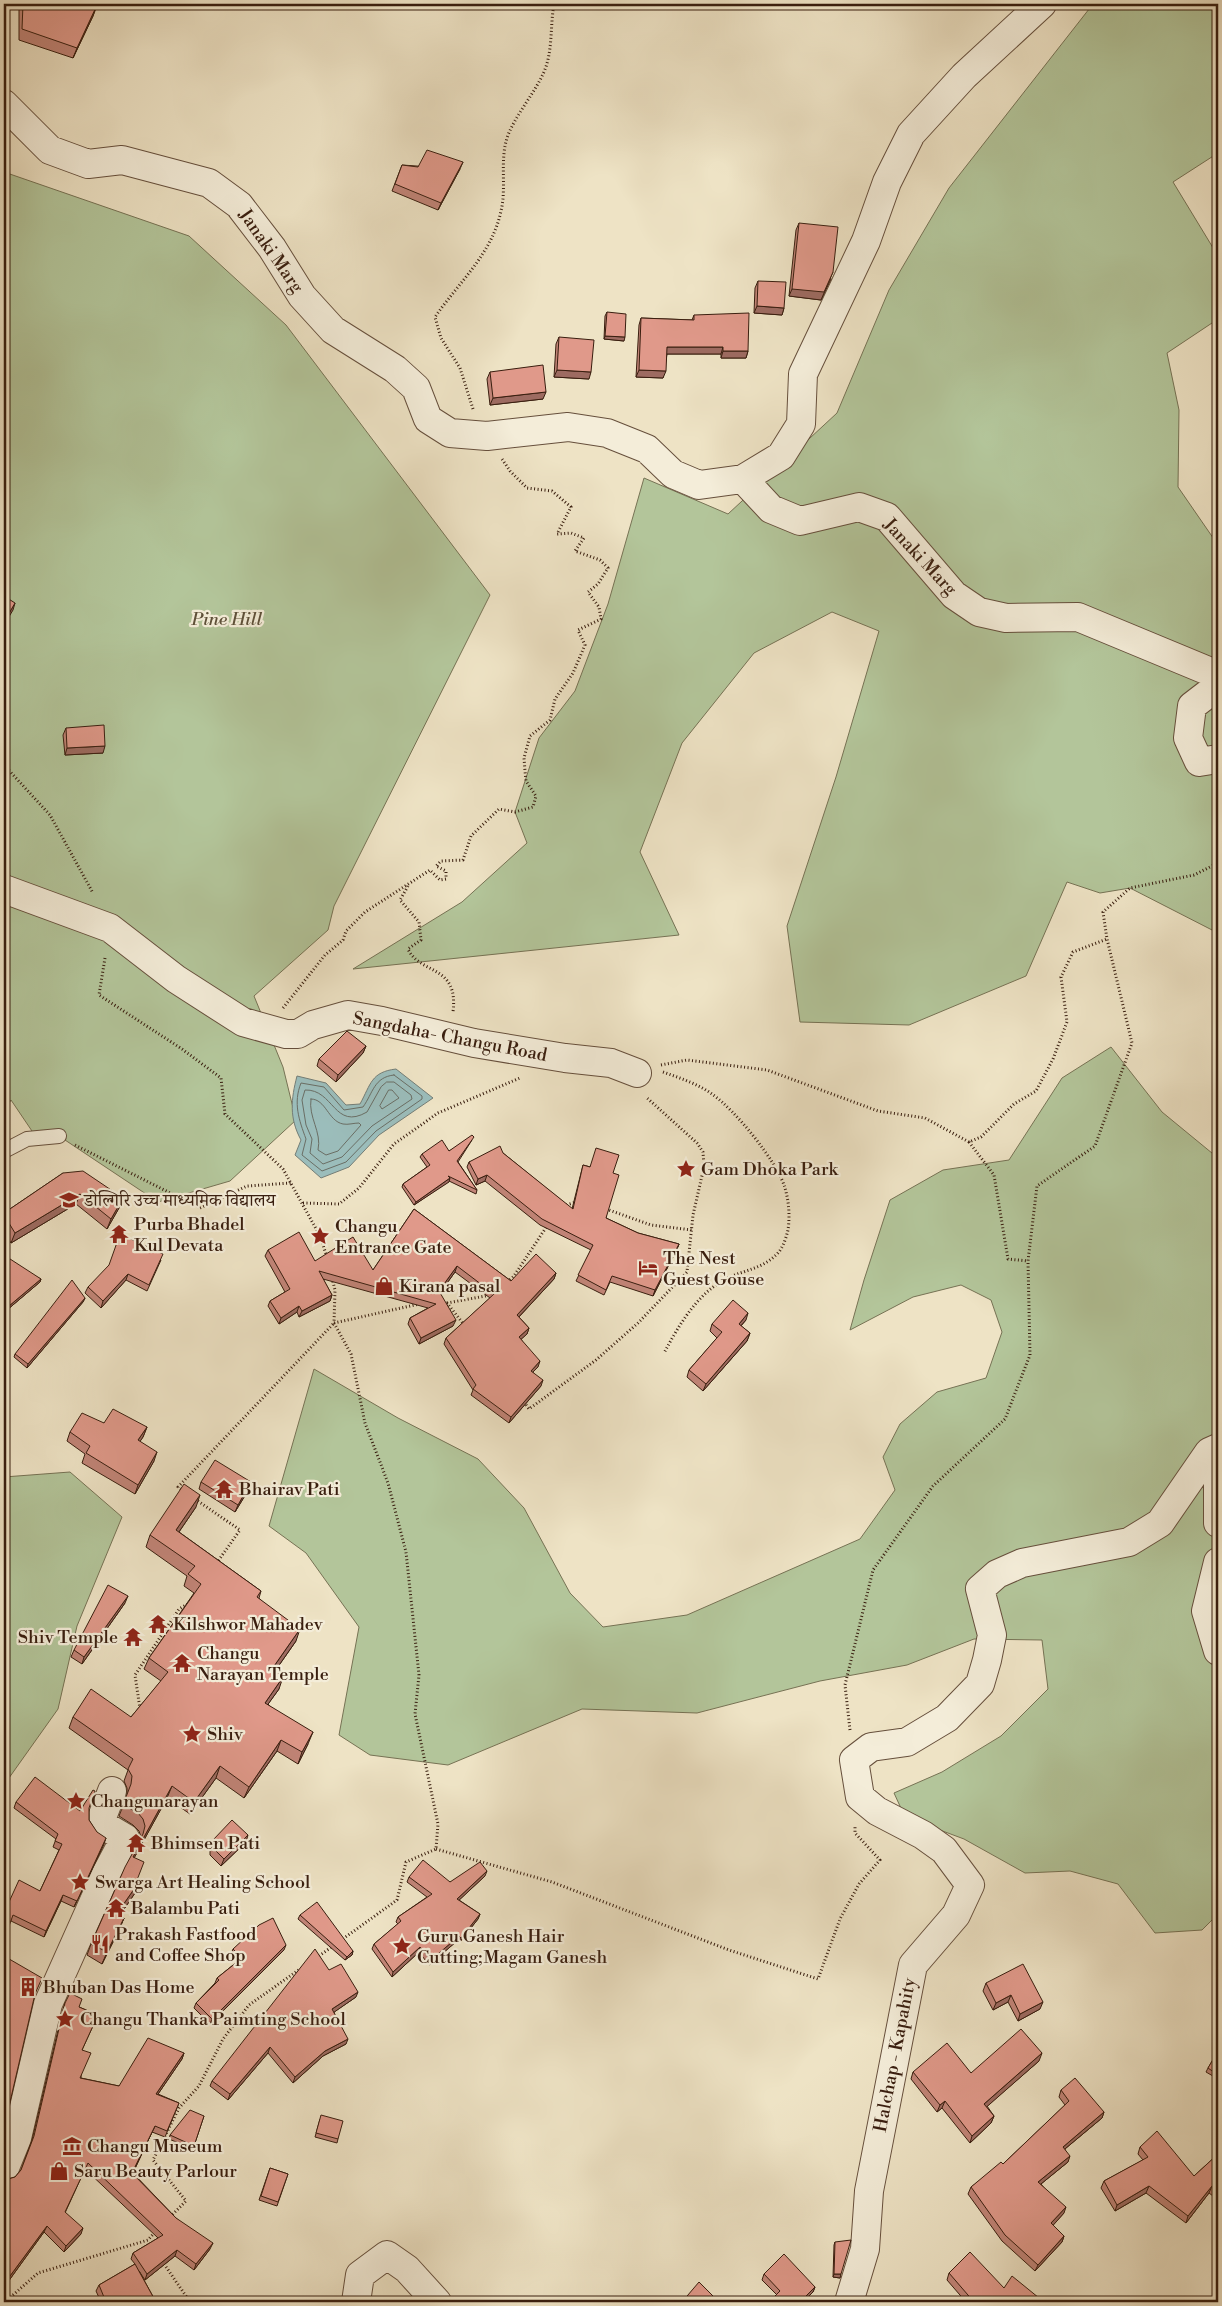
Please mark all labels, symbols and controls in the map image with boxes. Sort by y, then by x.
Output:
street label: Janaki Marg [233,204,309,298]
street label: Janaki Marg [878,513,962,601]
park label: Pine Hill [191,608,263,631]
street label: Sangdaha- Changu Road [351,1007,550,1067]
place icon: Gam Dhoka Park [675,1158,697,1180]
place label: Gam Dhoka Park [701,1158,840,1181]
school or university icon: डोल्गिरि उच्च माध्यमिक विद्यालय [58,1189,80,1211]
place label: डोल्गिरि उच्च माध्यमिक विद्यालय [83,1189,277,1212]
place label: Purba Bhadel Kul Devata [134,1213,245,1257]
place label: Changu Entrance Gate [335,1215,452,1259]
temple icon: Purba Bhadel Kul Devata [108,1223,130,1245]
place icon: Changu Entrance Gate [309,1225,331,1247]
place label: The Nest Guest Gouse [663,1247,764,1291]
hotel icon: The Nest Guest Gouse [637,1257,659,1279]
shop icon: Kirana pasal [373,1275,395,1297]
place label: Kirana pasal [399,1275,501,1298]
temple icon: Bhairav Pati [213,1478,235,1500]
place label: Bhairav Pati [238,1478,340,1501]
temple icon: Kilshwor Mahadev [147,1613,169,1635]
place label: Kilshwor Mahadev [173,1613,324,1636]
place label: Shiv Temple [18,1626,118,1649]
temple icon: Shiv Temple [122,1626,144,1648]
place label: Changu Narayan Temple [197,1642,329,1686]
temple icon: Changu Narayan Temple [171,1652,193,1674]
place icon: Shiv [181,1723,203,1745]
place label: Shiv [207,1723,244,1746]
place icon: Changunarayan [65,1790,87,1812]
place label: Changunarayan [91,1790,219,1813]
temple icon: Bhimsen Pati [125,1832,147,1854]
place label: Bhimsen Pati [150,1832,260,1855]
place icon: Swarga Art Healing School [69,1871,91,1893]
place label: Swarga Art Healing School [95,1871,311,1894]
temple icon: Balambu Pati [105,1897,127,1919]
place label: Balambu Pati [130,1897,240,1920]
place label: Prakash Fastfood and Coffee Shop [115,1923,257,1967]
place label: Guru Ganesh Hair Cutting;Magam Ganesh [417,1925,607,1969]
restaurant icon: Prakash Fastfood and Coffee Shop [89,1933,111,1955]
place icon: Guru Ganesh Hair Cutting;Magam Ganesh [391,1935,413,1957]
building icon: Bhuban Das Home [17,1976,39,1998]
place label: Bhuban Das Home [42,1976,195,1999]
street label: Halchap - Kapahity [869,1976,921,2134]
place icon: Changu Thanka Paimting School [54,2008,76,2030]
place label: Changu Thanka Paimting School [80,2008,346,2031]
museum icon: Changu Museum [61,2135,83,2157]
place label: Changu Museum [87,2135,223,2158]
shop icon: Saru Beauty Parlour [48,2160,70,2182]
place label: Saru Beauty Parlour [74,2160,237,2183]

